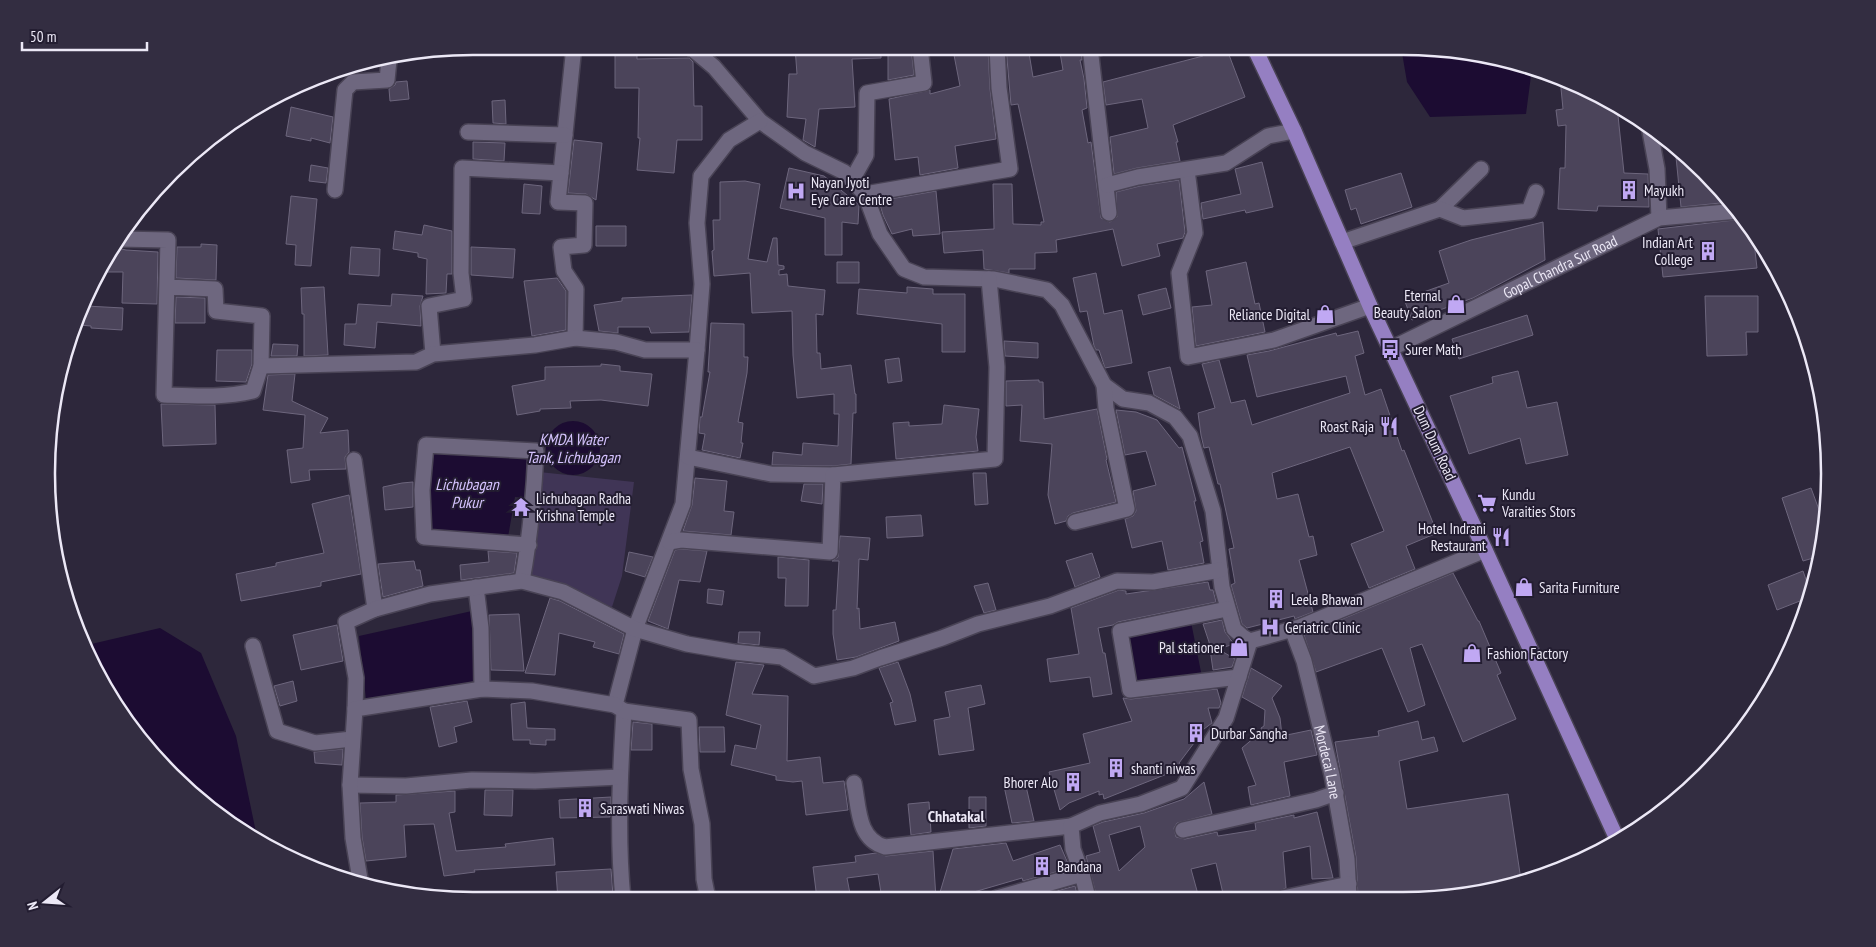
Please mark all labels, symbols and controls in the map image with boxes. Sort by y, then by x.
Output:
scale bar [22,20,148,52]
text: 50 m [30,27,56,46]
place label: Nayan Jyoti Eye Care Centre [811,173,892,209]
building icon: Mayukh [1618,179,1640,201]
hospital icon: Nayan Jyoti Eye Care Centre [785,180,807,202]
place label: Mayukh [1644,181,1684,200]
street label: Gopal Chandra Sur Road [1500,230,1620,302]
place label: Indian Art College [1642,233,1693,269]
building icon: Indian Art College [1697,240,1719,262]
place label: Eternal Beauty Salon [1374,286,1442,322]
shop icon: Eternal Beauty Salon [1445,293,1467,315]
shop icon: Reliance Digital [1314,303,1336,325]
place label: Reliance Digital [1229,305,1311,324]
bus stop icon: Surer Math [1379,338,1401,360]
place label: Surer Math [1405,340,1462,359]
street label: Dum Dum Road [1409,403,1461,483]
restaurant icon: Roast Raja [1378,415,1400,437]
place label: Roast Raja [1320,417,1374,436]
water label: KMDA Water Tank, Lichubagan [526,429,621,467]
water label: Lichubagan Pukur [435,474,500,512]
place label: Kundu Varaities Stors [1501,485,1576,521]
place label: Lichubagan Radha Krishna Temple [536,489,631,525]
supermarket icon: Kundu Varaities Stors [1476,492,1498,514]
temple icon: Lichubagan Radha Krishna Temple [510,496,532,518]
place label: Hotel Indrani Restaurant [1418,519,1486,555]
restaurant icon: Hotel Indrani Restaurant [1490,526,1512,548]
shop icon: Sarita Furniture [1513,576,1535,598]
place label: Sarita Furniture [1539,578,1620,597]
building icon: Leela Bhawan [1265,588,1287,610]
place label: Leela Bhawan [1291,590,1363,609]
hospital icon: Geriatric Clinic [1259,616,1281,638]
place label: Geriatric Clinic [1285,618,1361,637]
shop icon: Pal stationer [1228,636,1250,658]
place label: Pal stationer [1159,638,1225,657]
shop icon: Fashion Factory [1461,642,1483,664]
place label: Fashion Factory [1487,644,1568,663]
building icon: Durbar Sangha [1185,722,1207,744]
street label: Mordecai Lane [1311,723,1346,800]
place label: Durbar Sangha [1211,724,1287,743]
building icon: shanti niwas [1105,757,1127,779]
place label: shanti niwas [1131,759,1196,778]
building icon: Bhorer Alo [1062,771,1084,793]
place label: Bhorer Alo [1004,773,1058,792]
building icon: Saraswati Niwas [574,797,596,819]
place label: Saraswati Niwas [600,799,684,818]
district label: Chhatakal [928,806,984,826]
building icon: Bandana [1031,855,1053,877]
place label: Bandana [1057,857,1102,876]
north arrow [20,877,70,927]
text: N [23,900,42,912]

